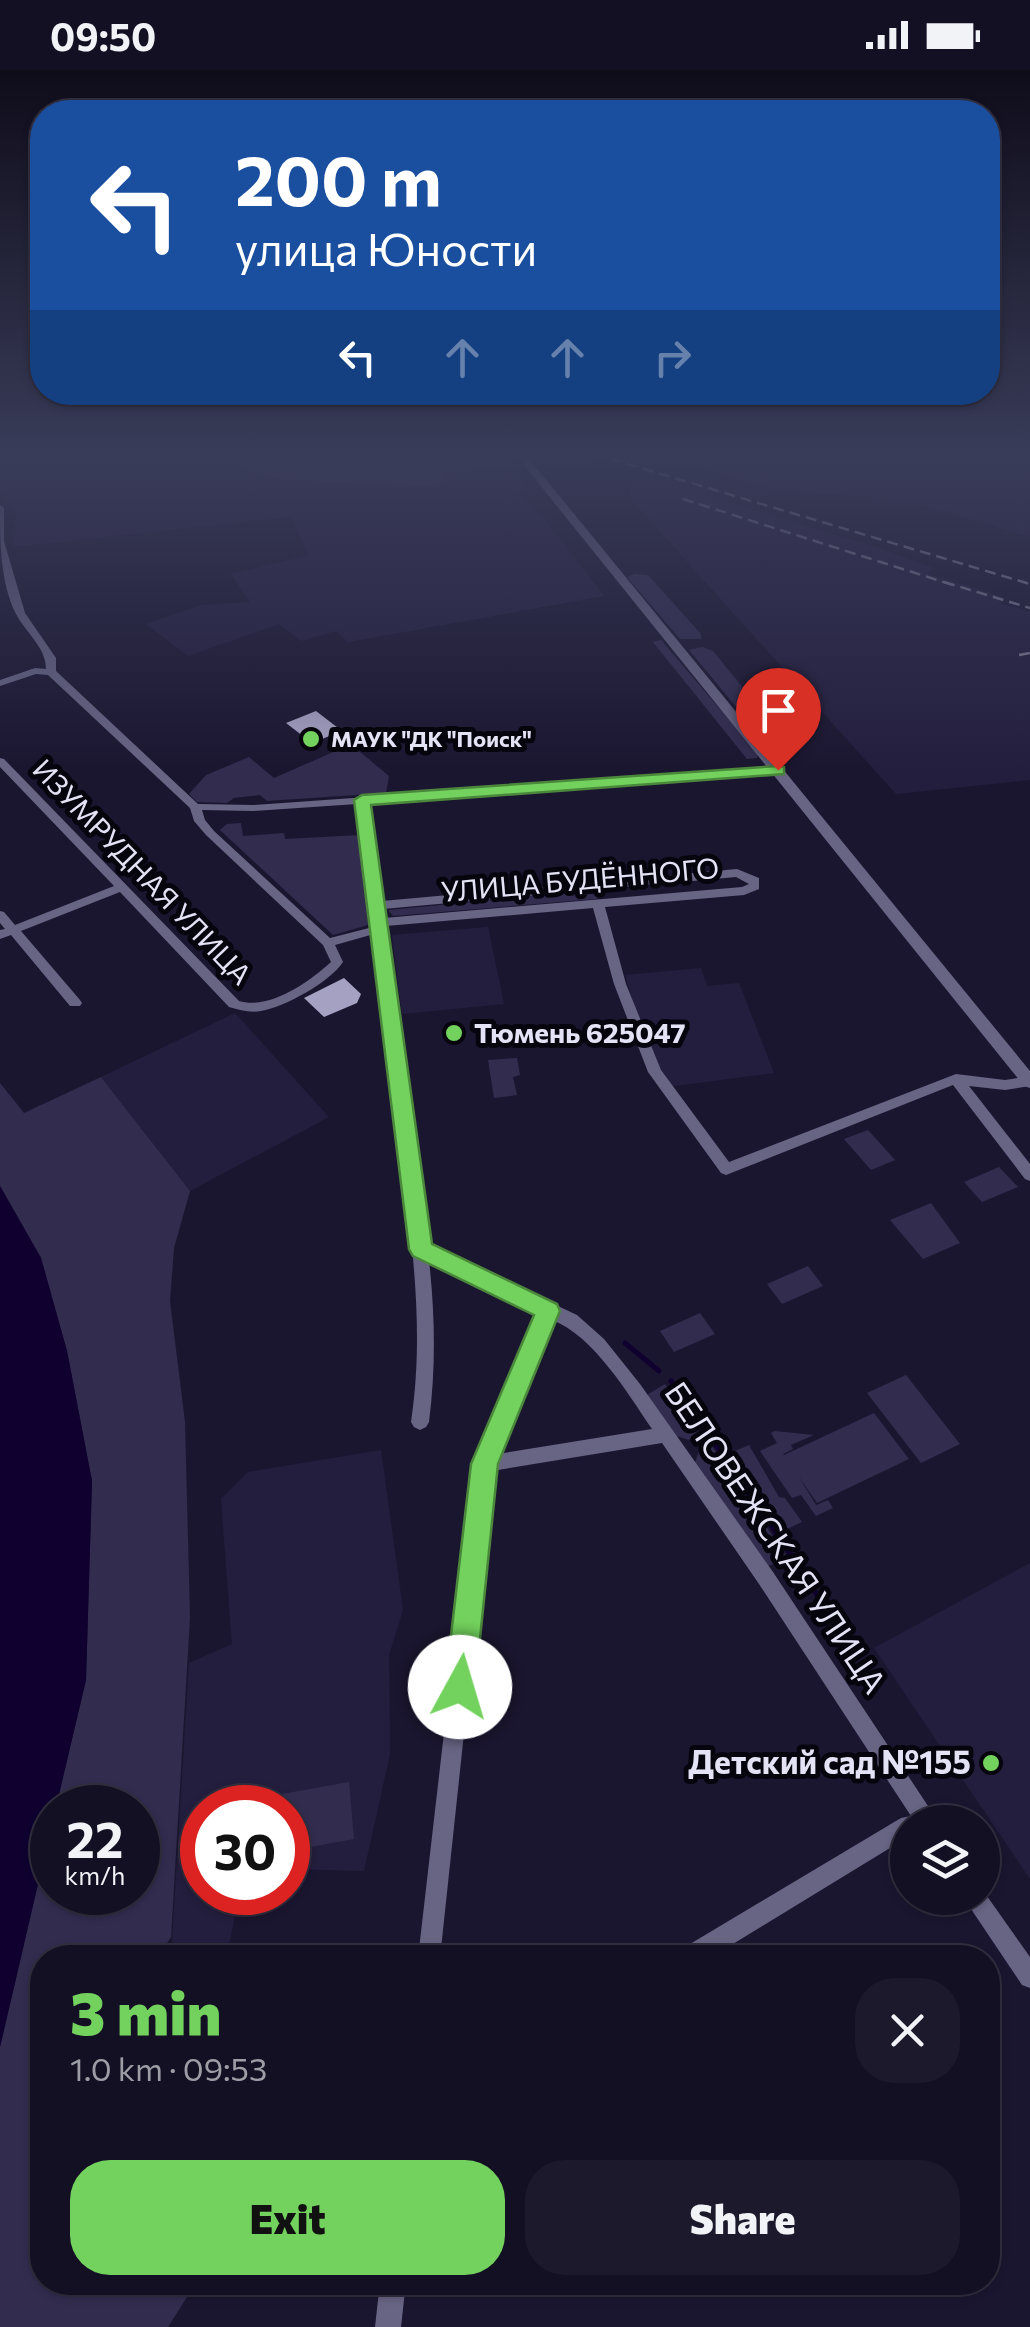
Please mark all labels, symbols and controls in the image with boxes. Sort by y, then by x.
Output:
text: 09:50 [50,12,156,59]
text: 200 m [235,135,442,220]
icon: left [70,140,200,270]
text: улица Юности [235,220,537,275]
icon: left [330,330,385,385]
icon: ahead [435,330,490,385]
icon: ahead [540,330,595,385]
icon: right [645,330,700,385]
pin [736,668,821,771]
icon: arrive [751,683,806,738]
place label: МАУК "ДК "Поиск" [331,725,532,752]
marker: МАУК "ДК "Поиск" [300,728,322,750]
street label: ИЗУМРУДНАЯ УЛИЦА [26,752,259,991]
street label: УЛИЦА БУДЁННОГО [439,850,720,908]
place label: Тюмень 625047 [474,1015,686,1049]
marker: Тюмень 625047 [443,1022,465,1044]
street label: БЕЛОВЕЖСКАЯ УЛИЦА [657,1373,896,1700]
position arrow [408,1635,512,1739]
place label: Детский сад №155 [688,1741,971,1781]
marker: Детский сад №155 [980,1752,1002,1774]
speed limit sign: 30 [180,1785,310,1915]
map controls [890,1805,1000,1915]
button: layers [890,1805,1000,1915]
text: 22 [67,1807,123,1868]
text: km/h [65,1860,125,1890]
text: 3 min [70,1974,221,2047]
button: close [855,1978,960,2083]
text: 1.0 km · 09:53 [70,2048,267,2088]
button: Exit [70,2160,505,2275]
button: Share [525,2160,960,2275]

